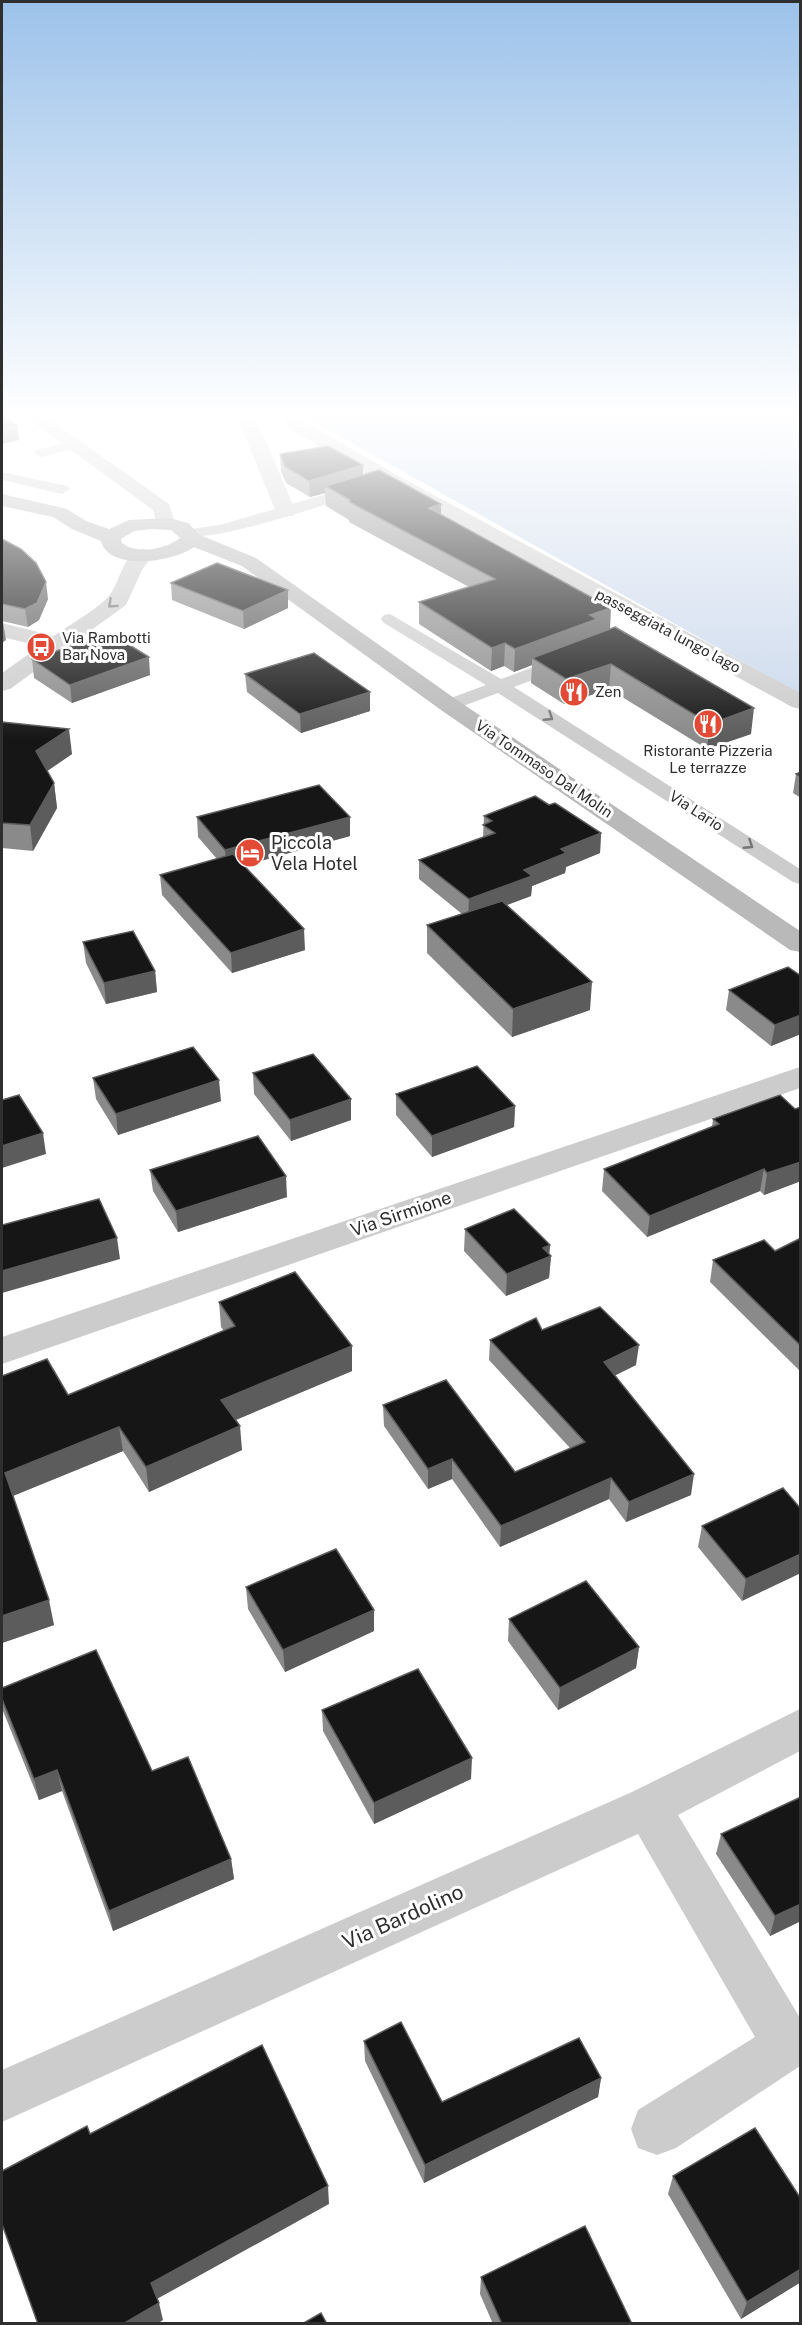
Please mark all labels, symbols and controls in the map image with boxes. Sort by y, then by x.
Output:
street label: passeggiata lungo lago [593,585,744,676]
one-way arrow [108,597,118,608]
place label: Via Rambotti Bar Nova [62,629,151,663]
bus stop icon: Via Rambotti Bar Nova [25,631,57,663]
restaurant icon: Zen [558,676,590,708]
place label: Zen [595,683,622,700]
restaurant icon: Ristorante Pizzeria Le terrazze [692,708,724,740]
one-way arrow [543,710,554,721]
street label: Via Tommaso Dal Molin [473,716,616,821]
place label: Ristorante Pizzeria Le terrazze [643,742,773,776]
street label: Via Lario [666,787,726,834]
place label: Piccola Vela Hotel [271,832,358,874]
hotel icon: Piccola Vela Hotel [234,837,266,869]
one-way arrow [743,838,753,850]
street label: Via Sirmione [348,1186,454,1241]
street label: Via Bardolino [338,1879,467,1954]

